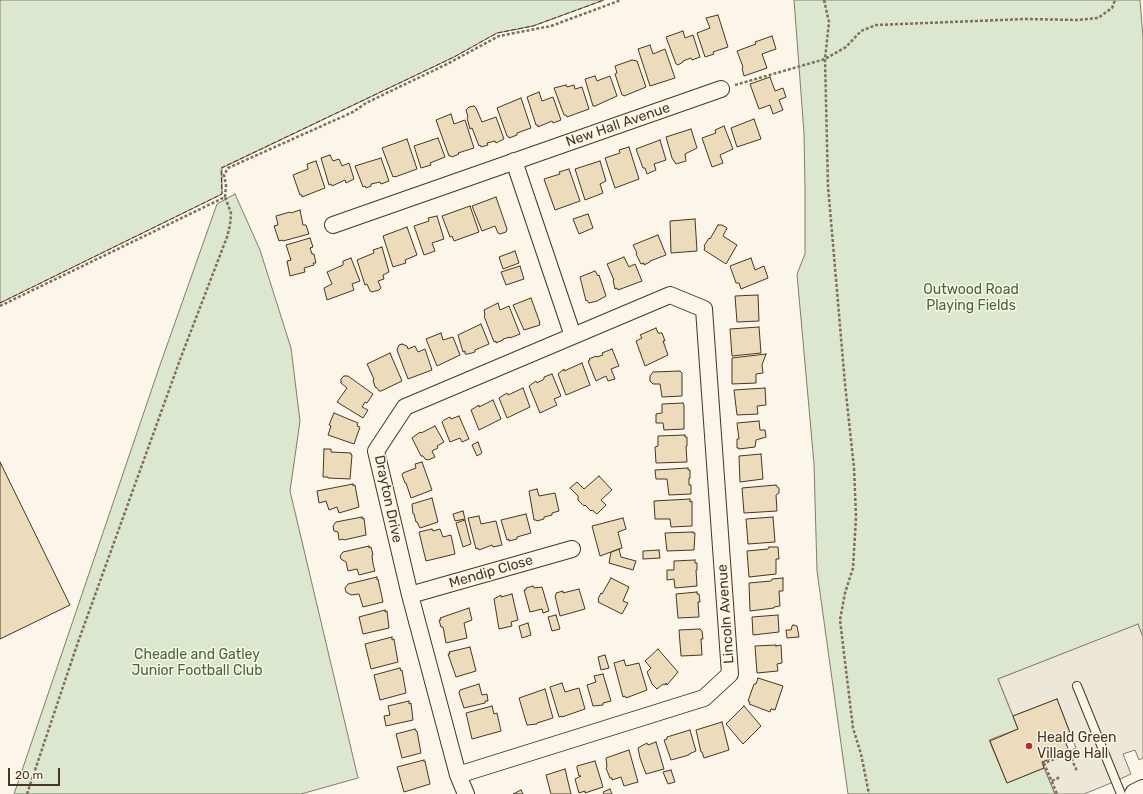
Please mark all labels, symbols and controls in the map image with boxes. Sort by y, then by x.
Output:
street label: New Hall Avenue [564,99,672,151]
park label: Outwood Road Playing Fields [923,282,1019,314]
street label: Drayton Drive [371,454,405,544]
street label: Mendip Close [447,552,535,592]
street label: Lincoln Avenue [714,564,738,664]
park label: Cheadle and Gatley Junior Football Club [131,647,263,680]
place label: Heald Green Village Hall [1037,730,1117,762]
marker: Heald Green Village Hall [1024,741,1034,751]
scale bar [10,760,62,786]
text: 20 m [15,768,43,782]

